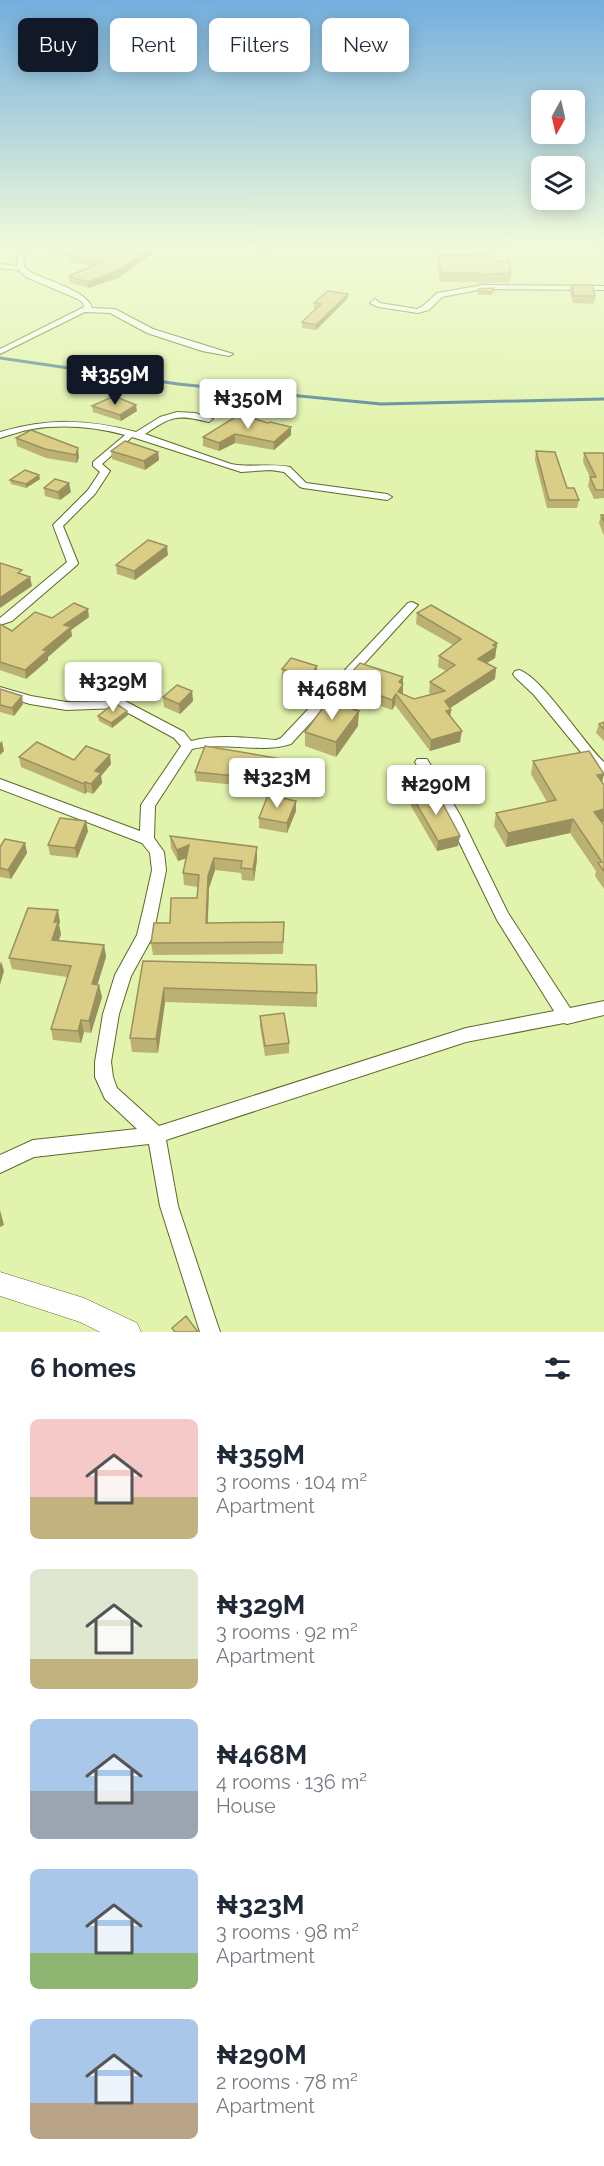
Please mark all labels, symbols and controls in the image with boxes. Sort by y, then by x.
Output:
chip: Buy [18,18,98,72]
chip: Rent [110,18,197,72]
chip: Filters [209,18,310,72]
chip: New [322,18,409,72]
north arrow [531,90,585,144]
map controls [531,90,585,210]
button: layers [531,156,585,210]
pin: ₦359M [73,355,157,406]
text: ₦359M [81,362,149,386]
pin: ₦350M [206,379,290,430]
text: ₦350M [213,386,283,410]
pin: ₦329M [71,662,155,713]
text: ₦329M [79,669,147,693]
pin: ₦468M [290,670,374,721]
text: ₦468M [297,677,367,701]
pin: ₦323M [235,758,319,809]
text: ₦323M [243,765,311,789]
pin: ₦290M [394,765,478,816]
text: ₦290M [401,772,471,796]
icon: filters [541,1352,574,1385]
text: 6 homes [30,1353,136,1383]
text: ₦359M [216,1440,305,1470]
icon: home [78,1443,150,1515]
text: 3 rooms · 104 m² [216,1470,367,1494]
text: Apartment [216,1494,315,1518]
text: ₦329M [216,1590,305,1620]
icon: home [78,1593,150,1665]
text: 3 rooms · 92 m² [216,1620,358,1644]
text: Apartment [216,1644,315,1668]
text: ₦468M [216,1740,307,1770]
icon: home [78,1743,150,1815]
text: 4 rooms · 136 m² [216,1770,367,1794]
text: House [216,1794,276,1818]
text: ₦323M [216,1890,305,1920]
icon: home [78,1893,150,1965]
text: 3 rooms · 98 m² [216,1920,359,1944]
text: Apartment [216,1944,315,1968]
text: ₦290M [216,2040,307,2070]
icon: home [78,2043,150,2115]
text: 2 rooms · 78 m² [216,2070,358,2094]
text: Apartment [216,2094,315,2118]

